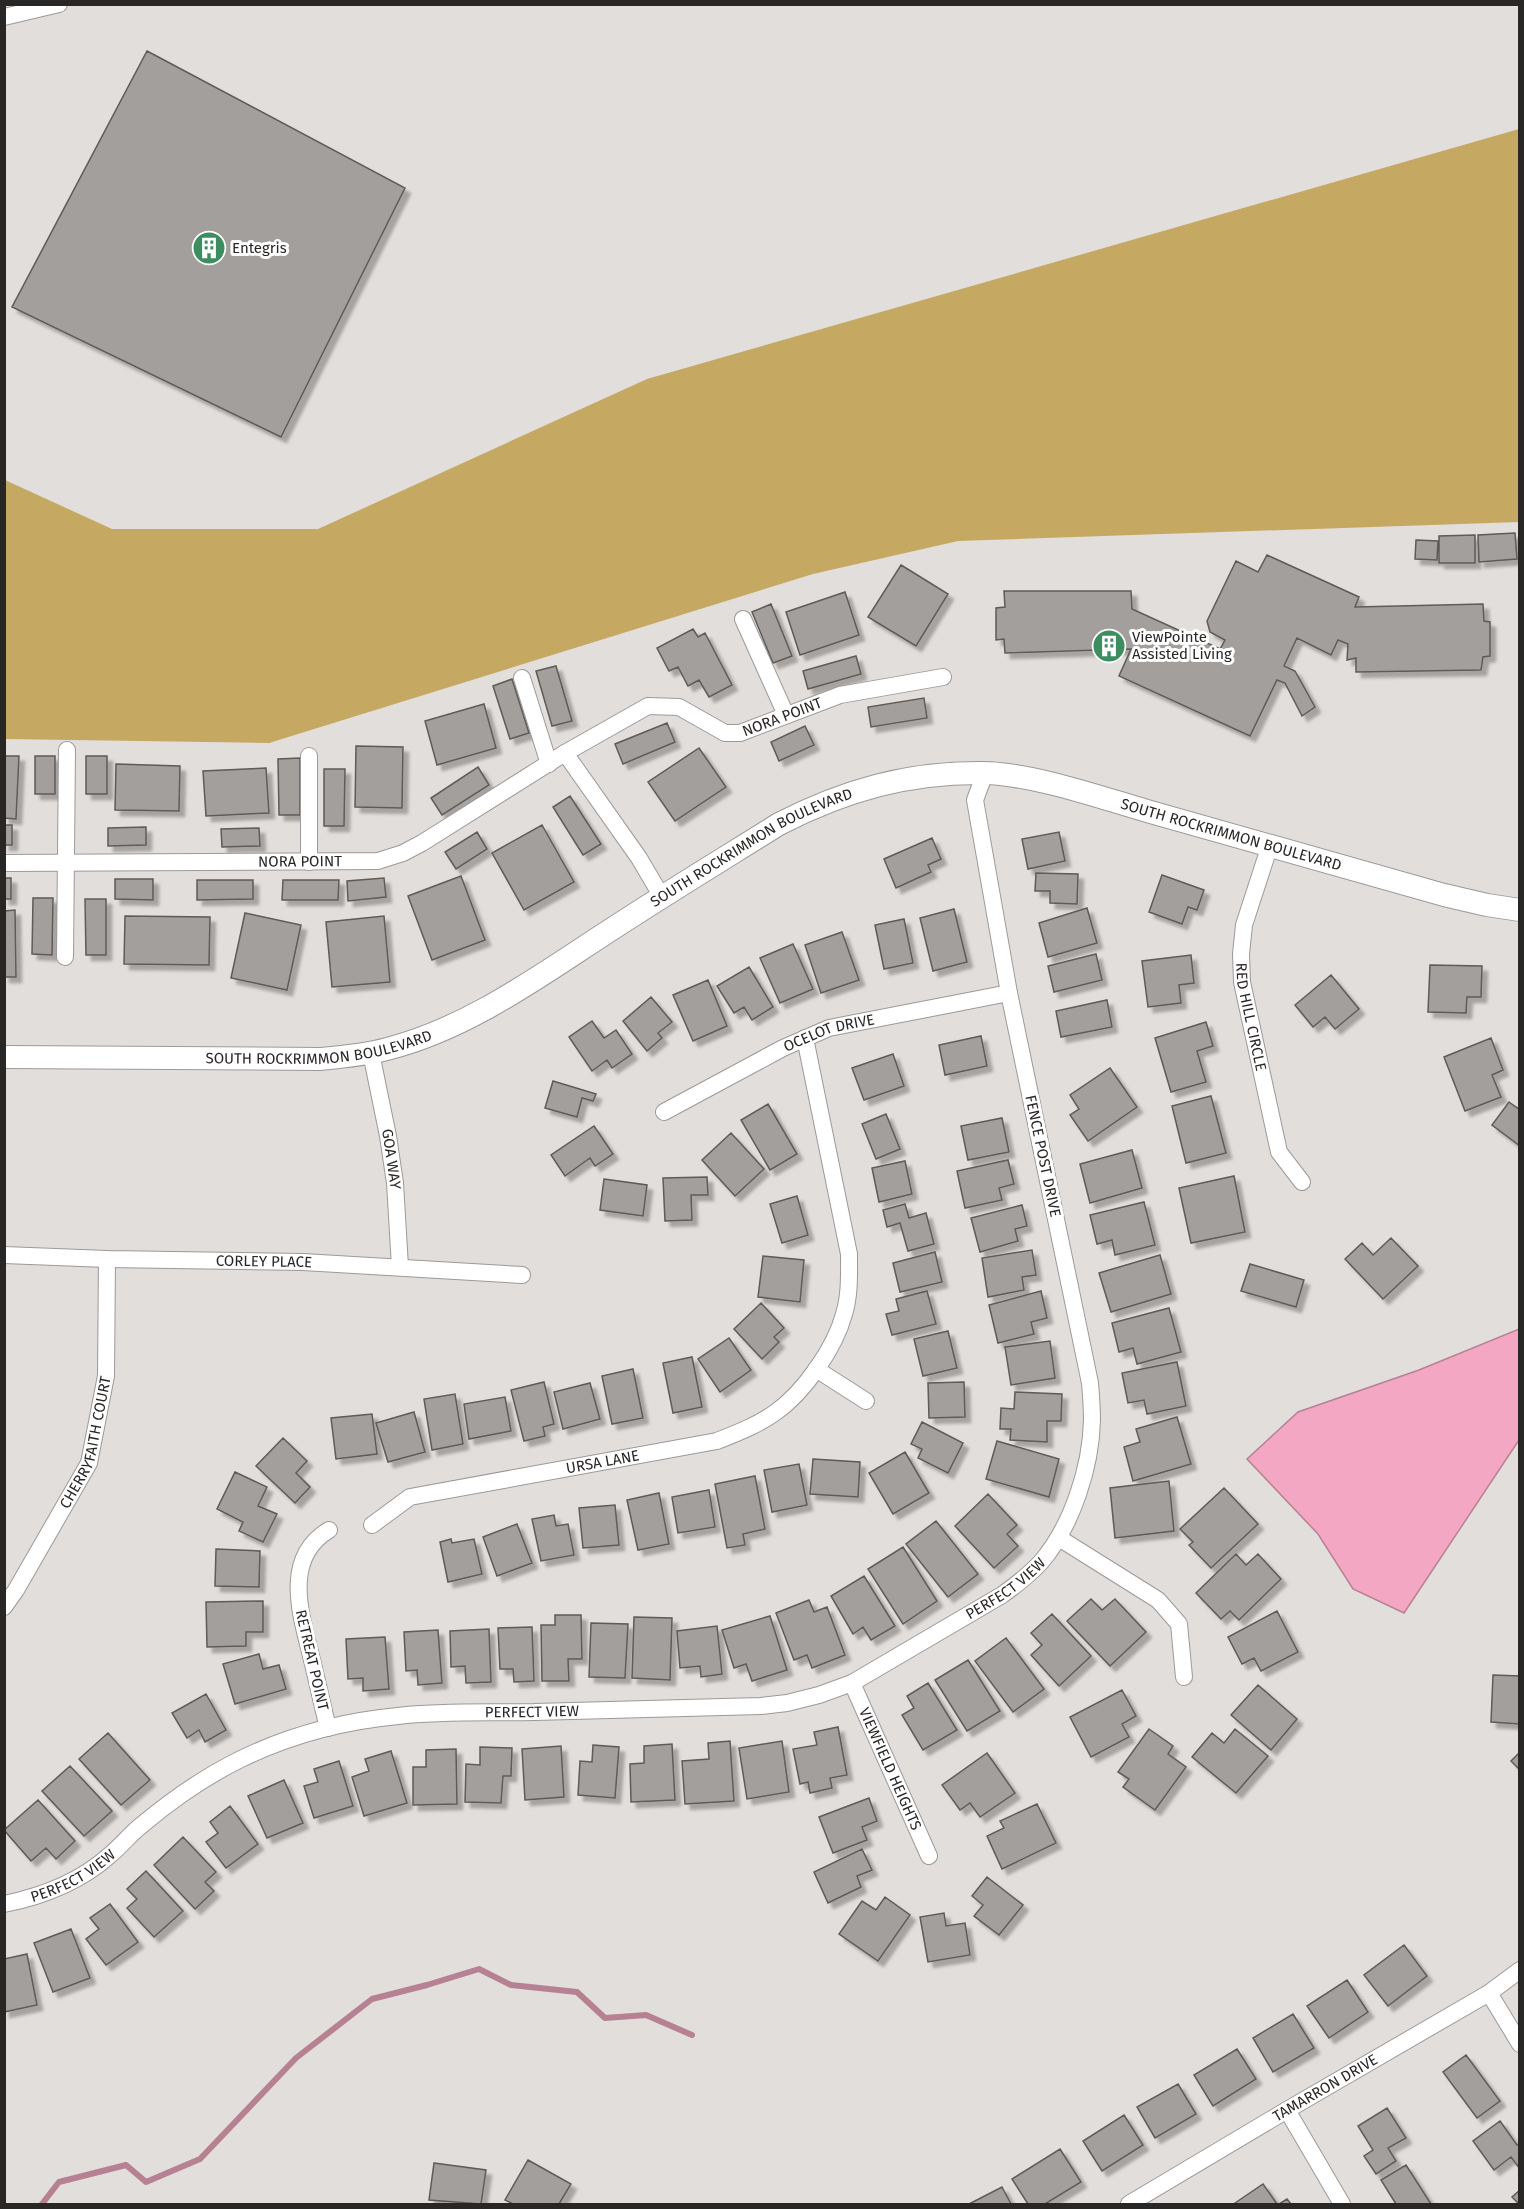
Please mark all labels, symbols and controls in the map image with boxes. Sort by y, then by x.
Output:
building icon: Entegris [191,230,227,266]
place label: Entegris [232,239,287,257]
building icon: ViewPointe Assisted Living [1091,628,1127,664]
place label: ViewPointe Assisted Living [1132,628,1232,663]
street label: NORA POINT [740,694,825,740]
street label: SOUTH ROCKRIMMON BOULEVARD [647,785,855,911]
street label: SOUTH ROCKRIMMON BOULEVARD [1119,795,1344,875]
street label: NORA POINT [258,852,342,871]
street label: RED HILL CIRCLE [1232,962,1270,1073]
street label: OCELOT DRIVE [781,1010,876,1056]
street label: SOUTH ROCKRIMMON BOULEVARD [206,1026,435,1068]
street label: FENCE POST DRIVE [1021,1093,1065,1219]
street label: GOA WAY [378,1127,404,1190]
street label: CORLEY PLACE [216,1252,313,1272]
street label: CHERRYFAITH COURT [56,1374,115,1512]
street label: URSA LANE [565,1446,641,1477]
street label: PERFECT VIEW [962,1553,1050,1623]
street label: RETREAT POINT [292,1608,332,1712]
street label: PERFECT VIEW [485,1702,580,1721]
street label: VIEWFIELD HEIGHTS [855,1705,925,1833]
street label: PERFECT VIEW [28,1845,119,1906]
street label: TAMARRON DRIVE [1270,2050,1381,2125]

